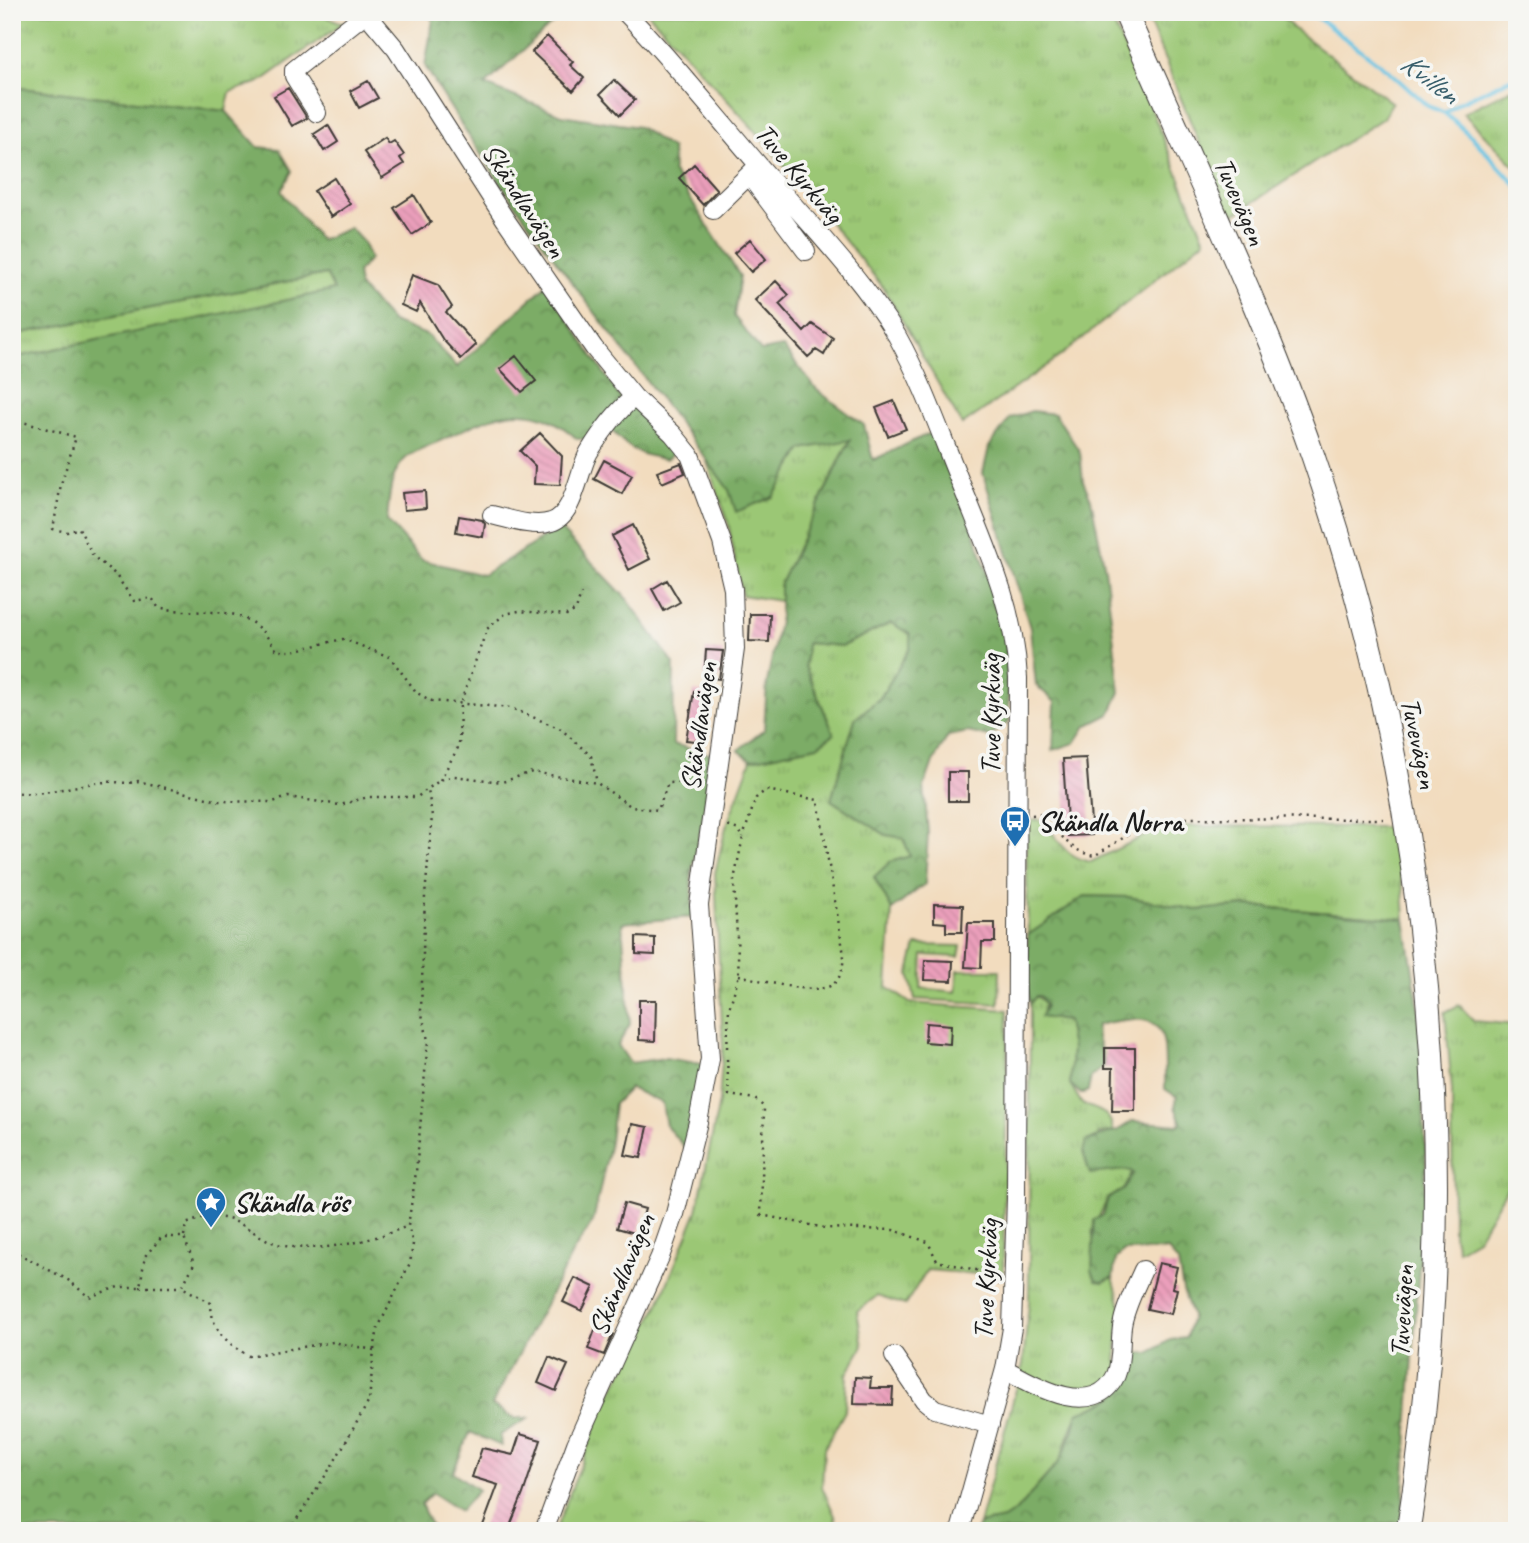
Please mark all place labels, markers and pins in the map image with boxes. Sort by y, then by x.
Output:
bus stop icon: Skändla Norra [998,804,1032,848]
place label: Skändla Norra [1038,804,1185,839]
place icon: Skändla rös [194,1185,228,1229]
place label: Skändla rös [234,1185,352,1220]

